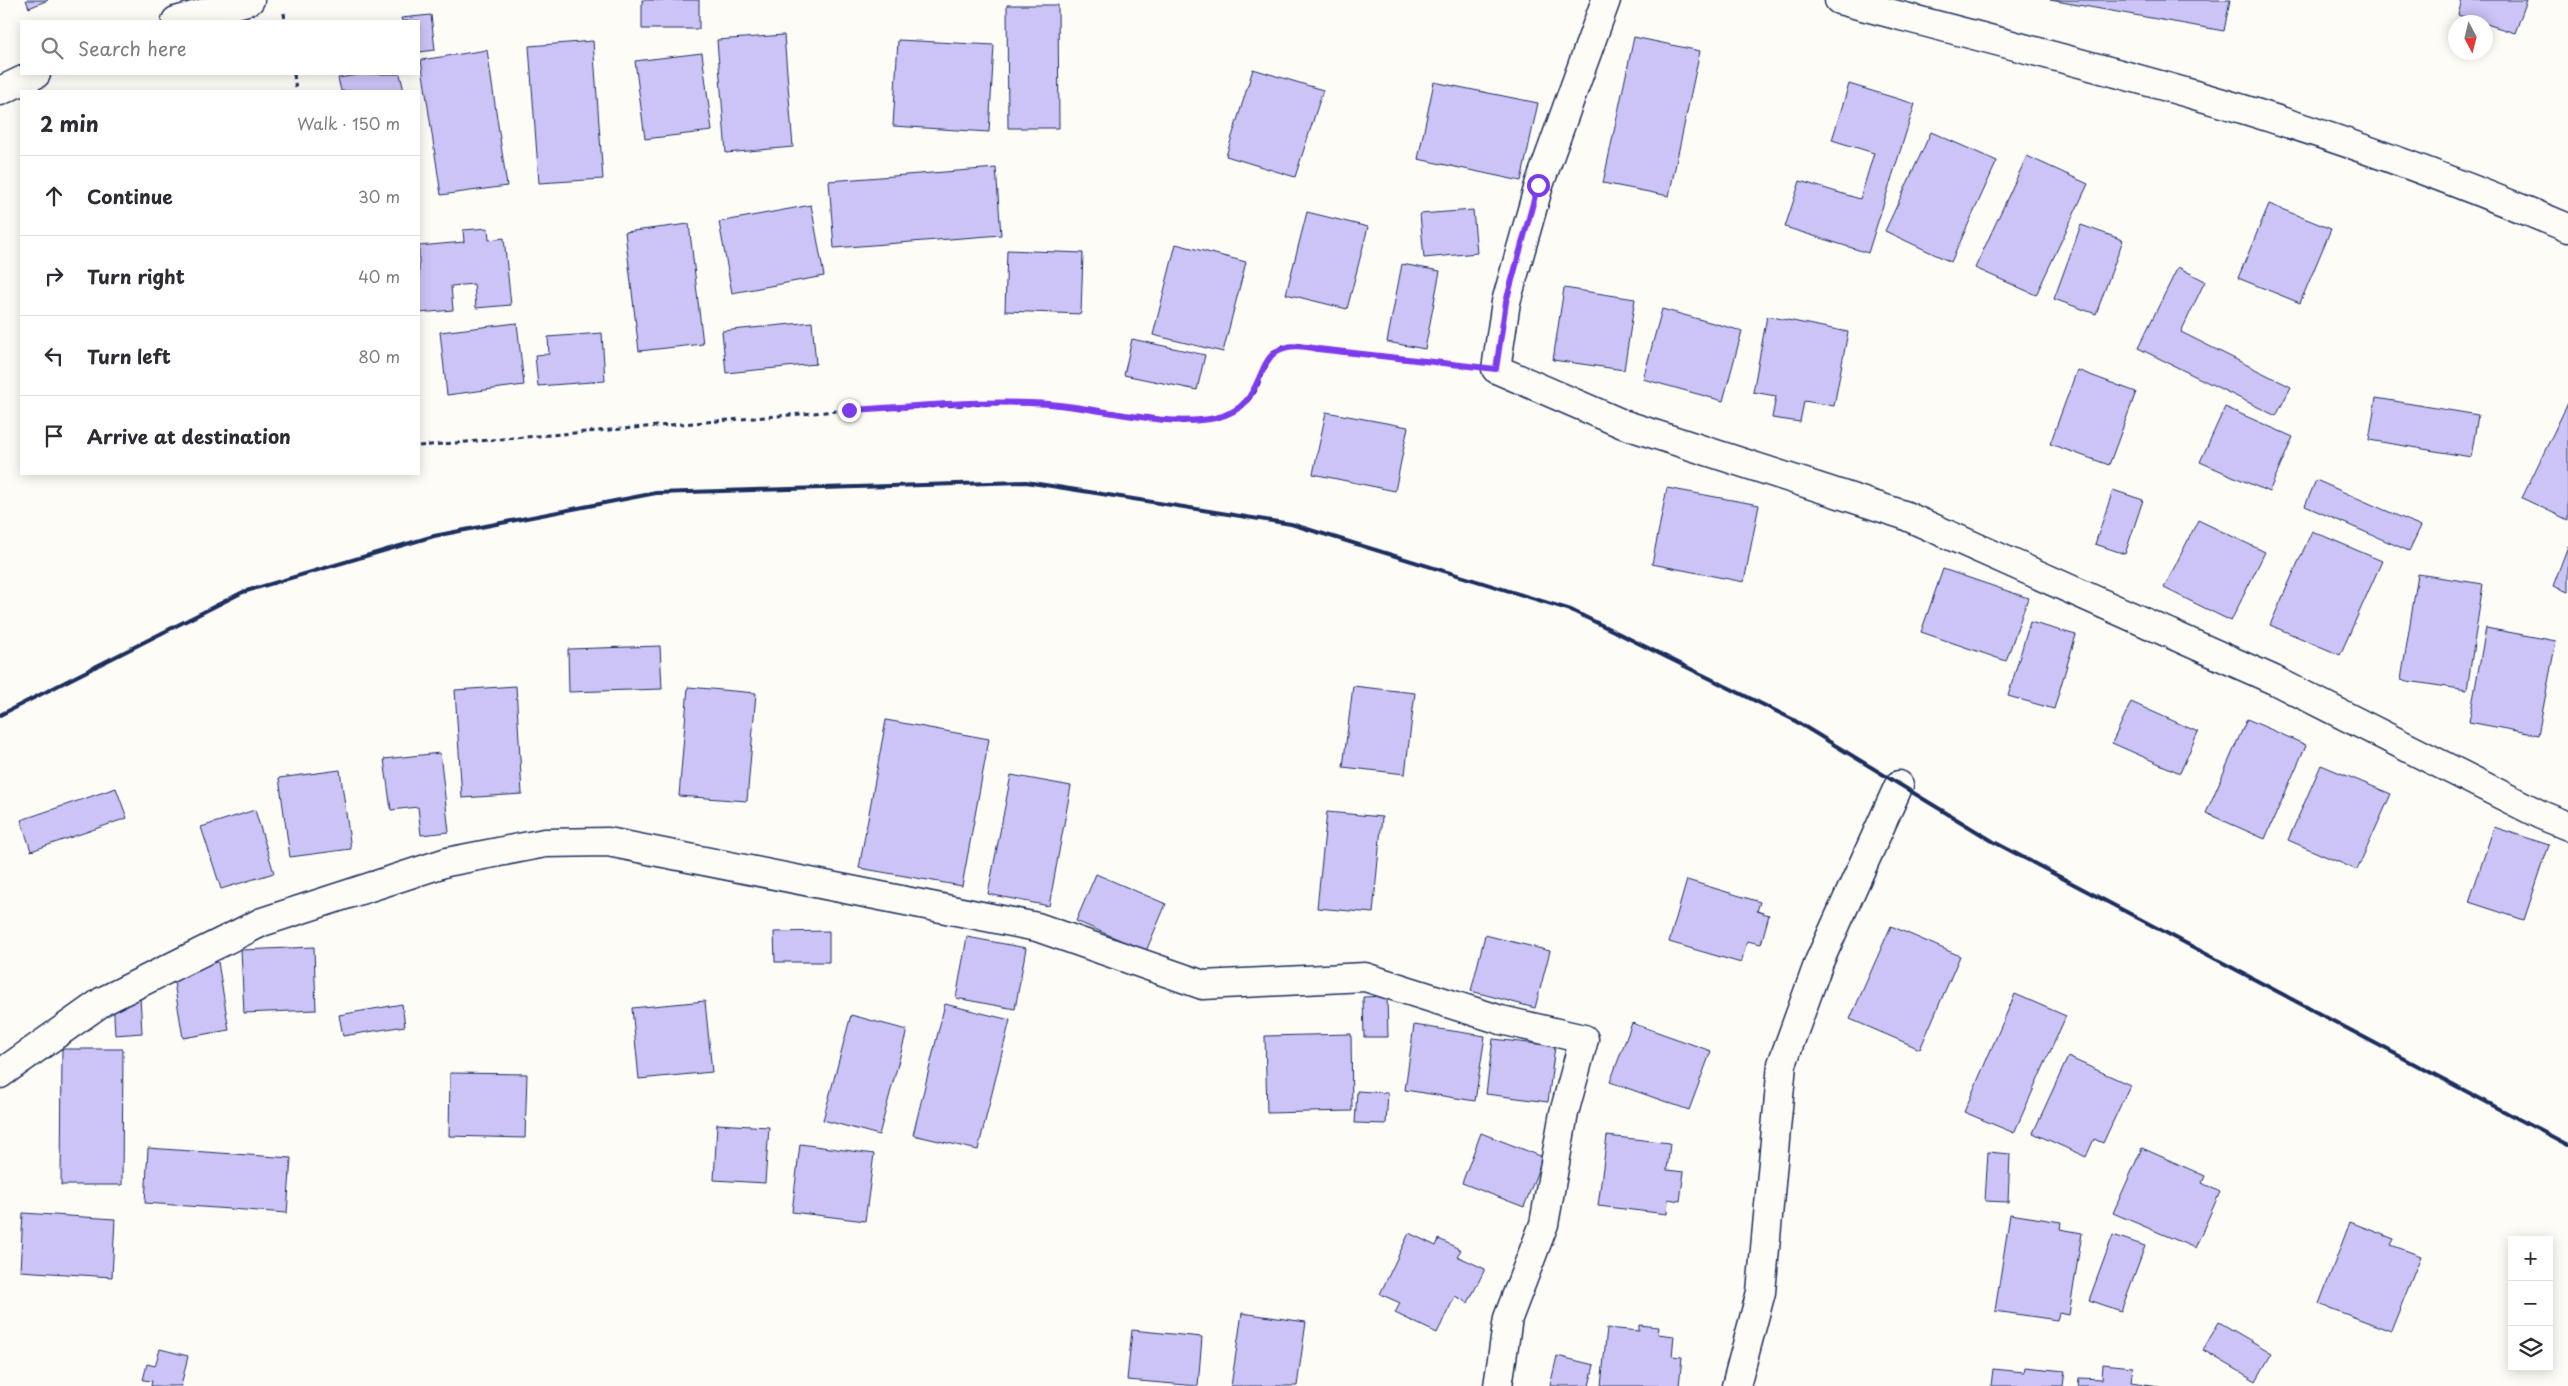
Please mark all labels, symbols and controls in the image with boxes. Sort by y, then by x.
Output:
north arrow [2448,15,2493,60]
search box [20,20,420,75]
icon: search [38,34,66,62]
text: Search here [78,34,187,62]
text: 2 min [40,107,99,139]
text: Walk · 150 m [297,111,400,135]
route start [1527,174,1550,197]
icon: ahead [40,182,68,210]
text: Continue [87,182,173,210]
text: 30 m [358,184,400,208]
icon: right [40,262,68,290]
text: Turn right [87,262,185,290]
text: 40 m [358,264,400,288]
icon: left [40,342,68,370]
text: Turn left [87,342,171,370]
text: 80 m [358,344,400,368]
route end [838,399,861,422]
icon: arrive [40,422,68,450]
text: Arrive at destination [87,422,291,450]
map controls [2508,1236,2553,1371]
button: + [2508,1236,2553,1281]
button: − [2508,1281,2553,1326]
button: layers [2508,1326,2553,1371]

